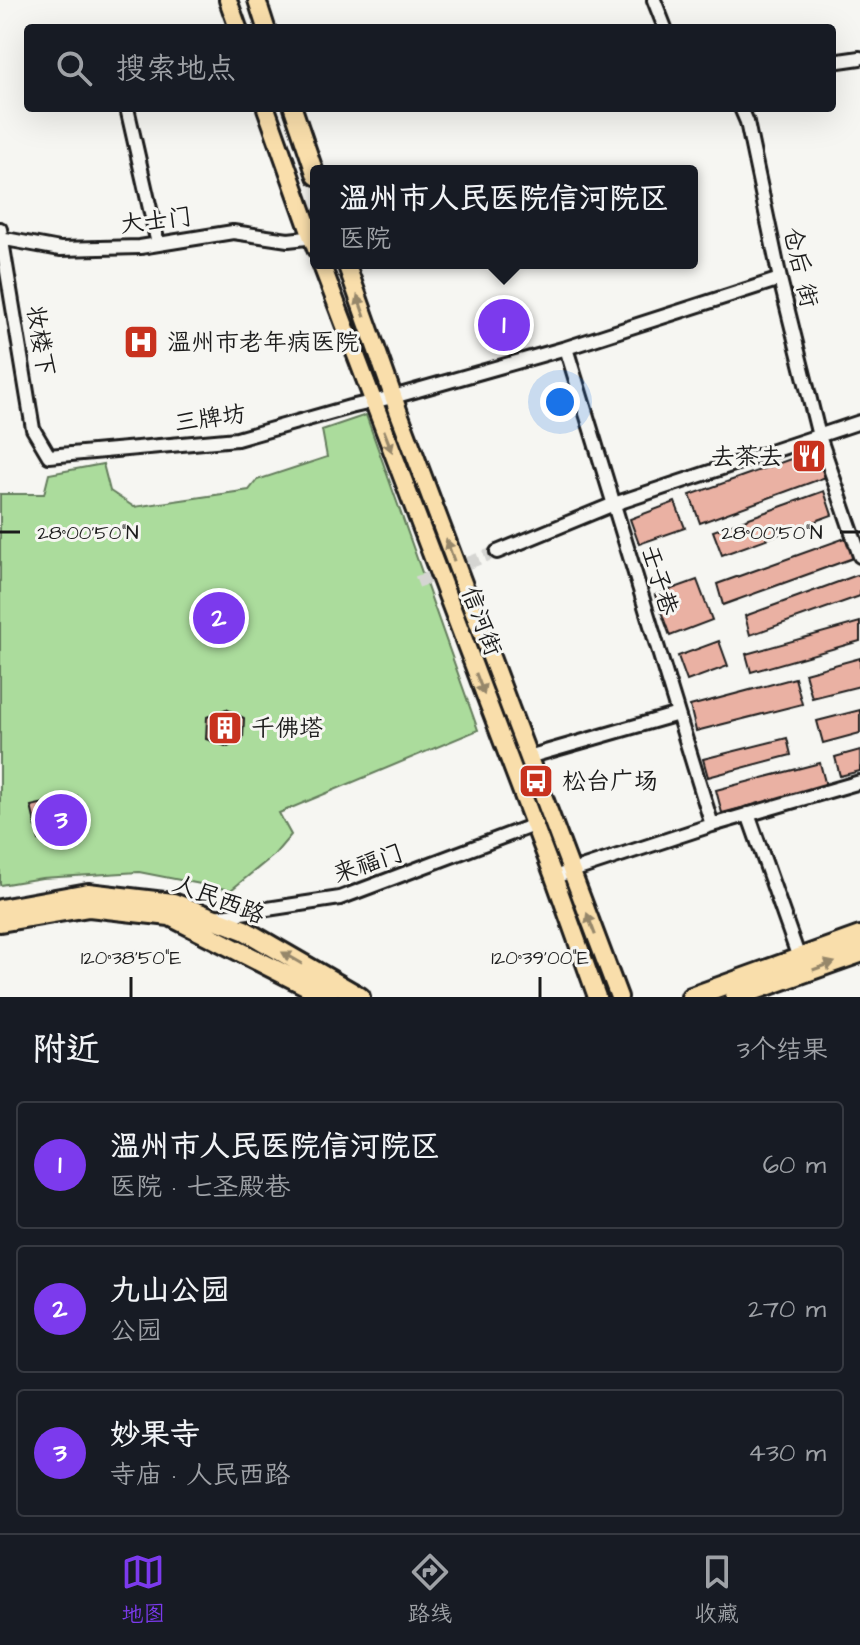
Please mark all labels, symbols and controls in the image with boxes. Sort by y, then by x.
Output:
search box [24,24,836,112]
icon: search [52,46,96,90]
text: 搜索地点 [116,48,236,90]
popup [310,165,698,269]
text: 温州市人民医院信河院区 [339,178,669,220]
street label: 大士门 [118,200,194,242]
text: 医院 [339,221,391,257]
street label: 仓后 街 [774,224,826,311]
one-way arrow [354,293,367,317]
pin: 1 [478,295,530,355]
street label: 妆楼下 [18,303,62,379]
hospital icon: 温州市老年病医院 [122,323,160,361]
place label: 温州市老年病医院 [167,326,359,360]
your location [540,382,580,422]
street label: 三牌坊 [172,397,248,441]
one-way arrow [382,429,395,453]
restaurant icon: 去茶去 [790,437,828,475]
place label: 去茶去 [711,440,783,474]
text: 28°00'50"N [37,519,139,547]
text: 28°00'50"N [721,519,823,547]
one-way arrow [443,538,456,562]
street label: 壬子巷 [632,541,686,620]
street label: 信河街 [452,582,510,661]
pin: 2 [193,588,245,648]
one-way arrow [474,672,487,696]
building icon: 千佛塔 [206,709,244,747]
place label: 千佛塔 [251,712,323,746]
bus stop icon: 松台广场 [517,762,555,800]
place label: 松台广场 [562,765,658,799]
pin: 3 [35,790,87,850]
street label: 来福门 [329,836,408,892]
street label: 人民西路 [168,867,270,933]
one-way arrow [584,912,597,936]
text: 120°38'50"E [81,944,182,972]
text: 120°39'00"E [491,944,589,972]
one-way arrow [281,951,304,965]
one-way arrow [812,959,836,971]
text: 附近 [32,1026,100,1074]
text: 3个结果 [737,1032,828,1068]
text: 温州市人民医院信河院区 [110,1126,440,1168]
text: 1 [58,1147,62,1183]
text: 60 m [763,1147,826,1183]
text: 医院 · 七圣殿巷 [110,1169,290,1205]
text: 九山公园 [110,1270,230,1312]
text: 2 [53,1291,67,1327]
text: 270 m [748,1291,826,1327]
text: 公园 [110,1313,162,1349]
text: 妙果寺 [110,1414,200,1456]
text: 3 [53,1435,67,1471]
text: 430 m [748,1435,826,1471]
text: 寺庙 · 人民西路 [110,1457,290,1493]
tab: 地图 [121,1550,165,1630]
tab: 路线 [408,1550,452,1630]
tab: 收藏 [695,1550,739,1630]

